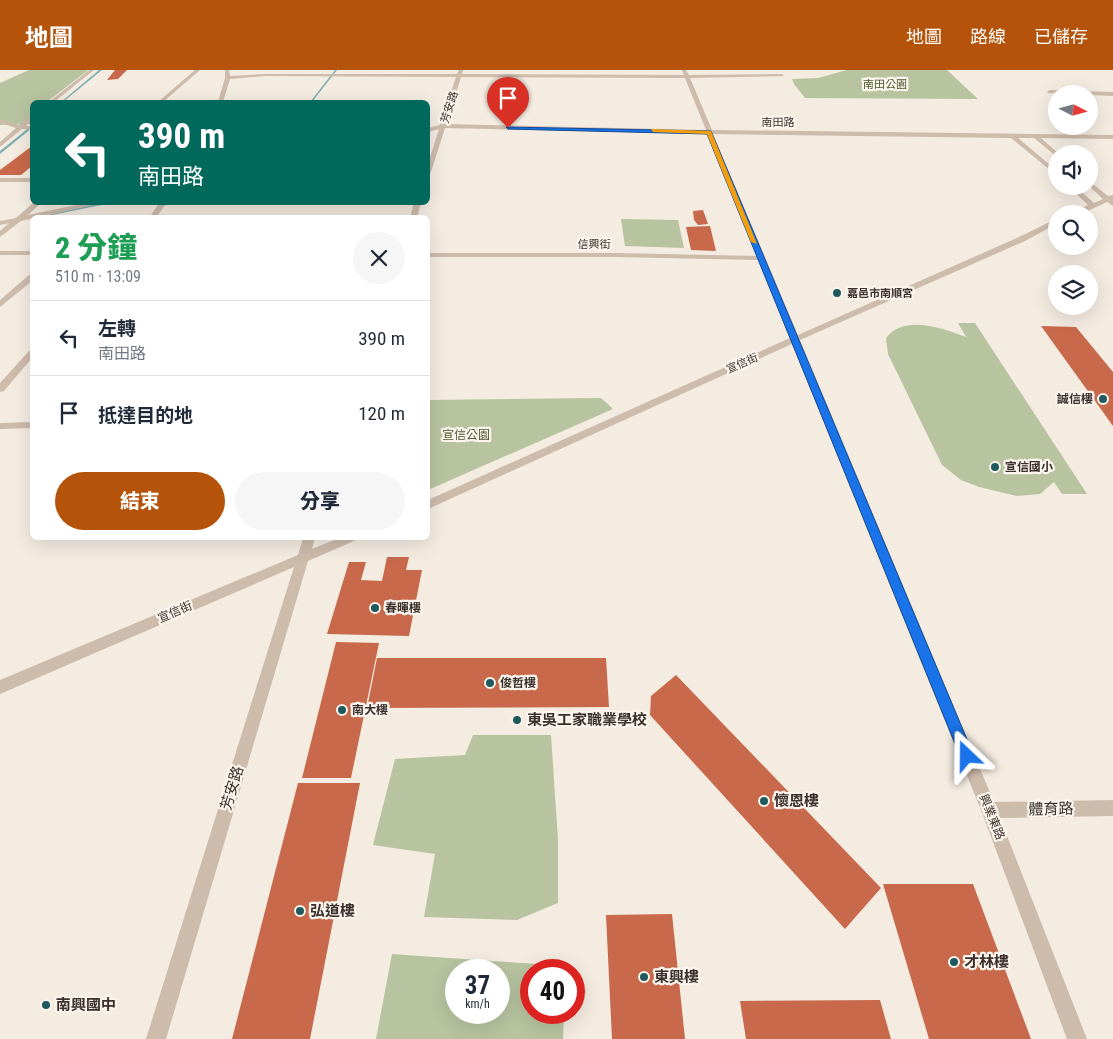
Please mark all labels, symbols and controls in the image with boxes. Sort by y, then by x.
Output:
text: 地圖 [25,24,73,52]
text: 地圖 [906,26,942,47]
text: 路線 [970,26,1006,47]
text: 已儲存 [1034,26,1088,47]
pin [487,77,529,128]
park label: 南田公園 [863,78,907,91]
icon: arrive [494,84,522,112]
north arrow [1048,85,1098,135]
map controls [1048,85,1098,315]
street label: 芳安路 [438,89,461,125]
text: 390 m [138,116,225,157]
street label: 南田路 [762,116,795,129]
icon: left [55,120,120,185]
button: sound [1048,145,1098,195]
text: 南田路 [138,164,204,189]
button: search [1048,205,1098,255]
text: 2 分鐘 [55,230,137,265]
button: close [353,232,405,284]
street label: 信興街 [578,238,611,251]
button: layers [1048,265,1098,315]
text: 510 m · 13:09 [55,267,141,286]
marker: 嘉邑市南順宮 [831,287,843,299]
place label: 嘉邑市南順宮 [847,287,913,300]
text: 左轉 [98,317,136,340]
icon: left [55,324,83,352]
text: 390 m [358,327,405,350]
text: 南田路 [98,344,146,363]
street label: 宣信街 [724,351,760,376]
place label: 誠信樓 [1057,392,1093,406]
marker: 誠信樓 [1097,393,1109,405]
icon: arrive [55,399,83,427]
text: 120 m [358,402,405,425]
text: 抵達目的地 [98,404,193,427]
park label: 宣信公園 [442,428,490,442]
place label: 宣信國小 [1005,460,1053,474]
marker: 宣信國小 [989,461,1001,473]
button: 結束 [55,472,225,530]
button: 分享 [235,472,405,530]
street label: 宣信街 [156,599,194,625]
place label: 春暉樓 [385,601,421,615]
marker: 春暉樓 [369,602,381,614]
place label: 俊哲樓 [500,676,536,690]
marker: 俊哲樓 [484,677,496,689]
place label: 南大樓 [352,703,388,717]
marker: 南大樓 [336,704,348,716]
place label: 東吳工家職業學校 [527,711,647,729]
marker: 東吳工家職業學校 [511,714,523,726]
position arrow [940,729,992,781]
street label: 芳安路 [217,764,247,812]
place label: 懷恩樓 [774,792,819,810]
street label: 興業東路 [977,792,1007,842]
marker: 懷恩樓 [758,795,770,807]
street label: 體育路 [1028,800,1074,818]
place label: 弘道樓 [310,902,355,920]
marker: 弘道樓 [294,905,306,917]
place label: 才林樓 [964,953,1009,971]
marker: 才林樓 [948,956,960,968]
speed limit sign: 40 [520,959,585,1024]
place label: 東興樓 [654,968,699,986]
text: 37 [465,971,490,1000]
marker: 東興樓 [638,971,650,983]
place label: 南興國中 [56,996,116,1014]
text: km/h [465,997,490,1011]
marker: 南興國中 [40,999,52,1011]

